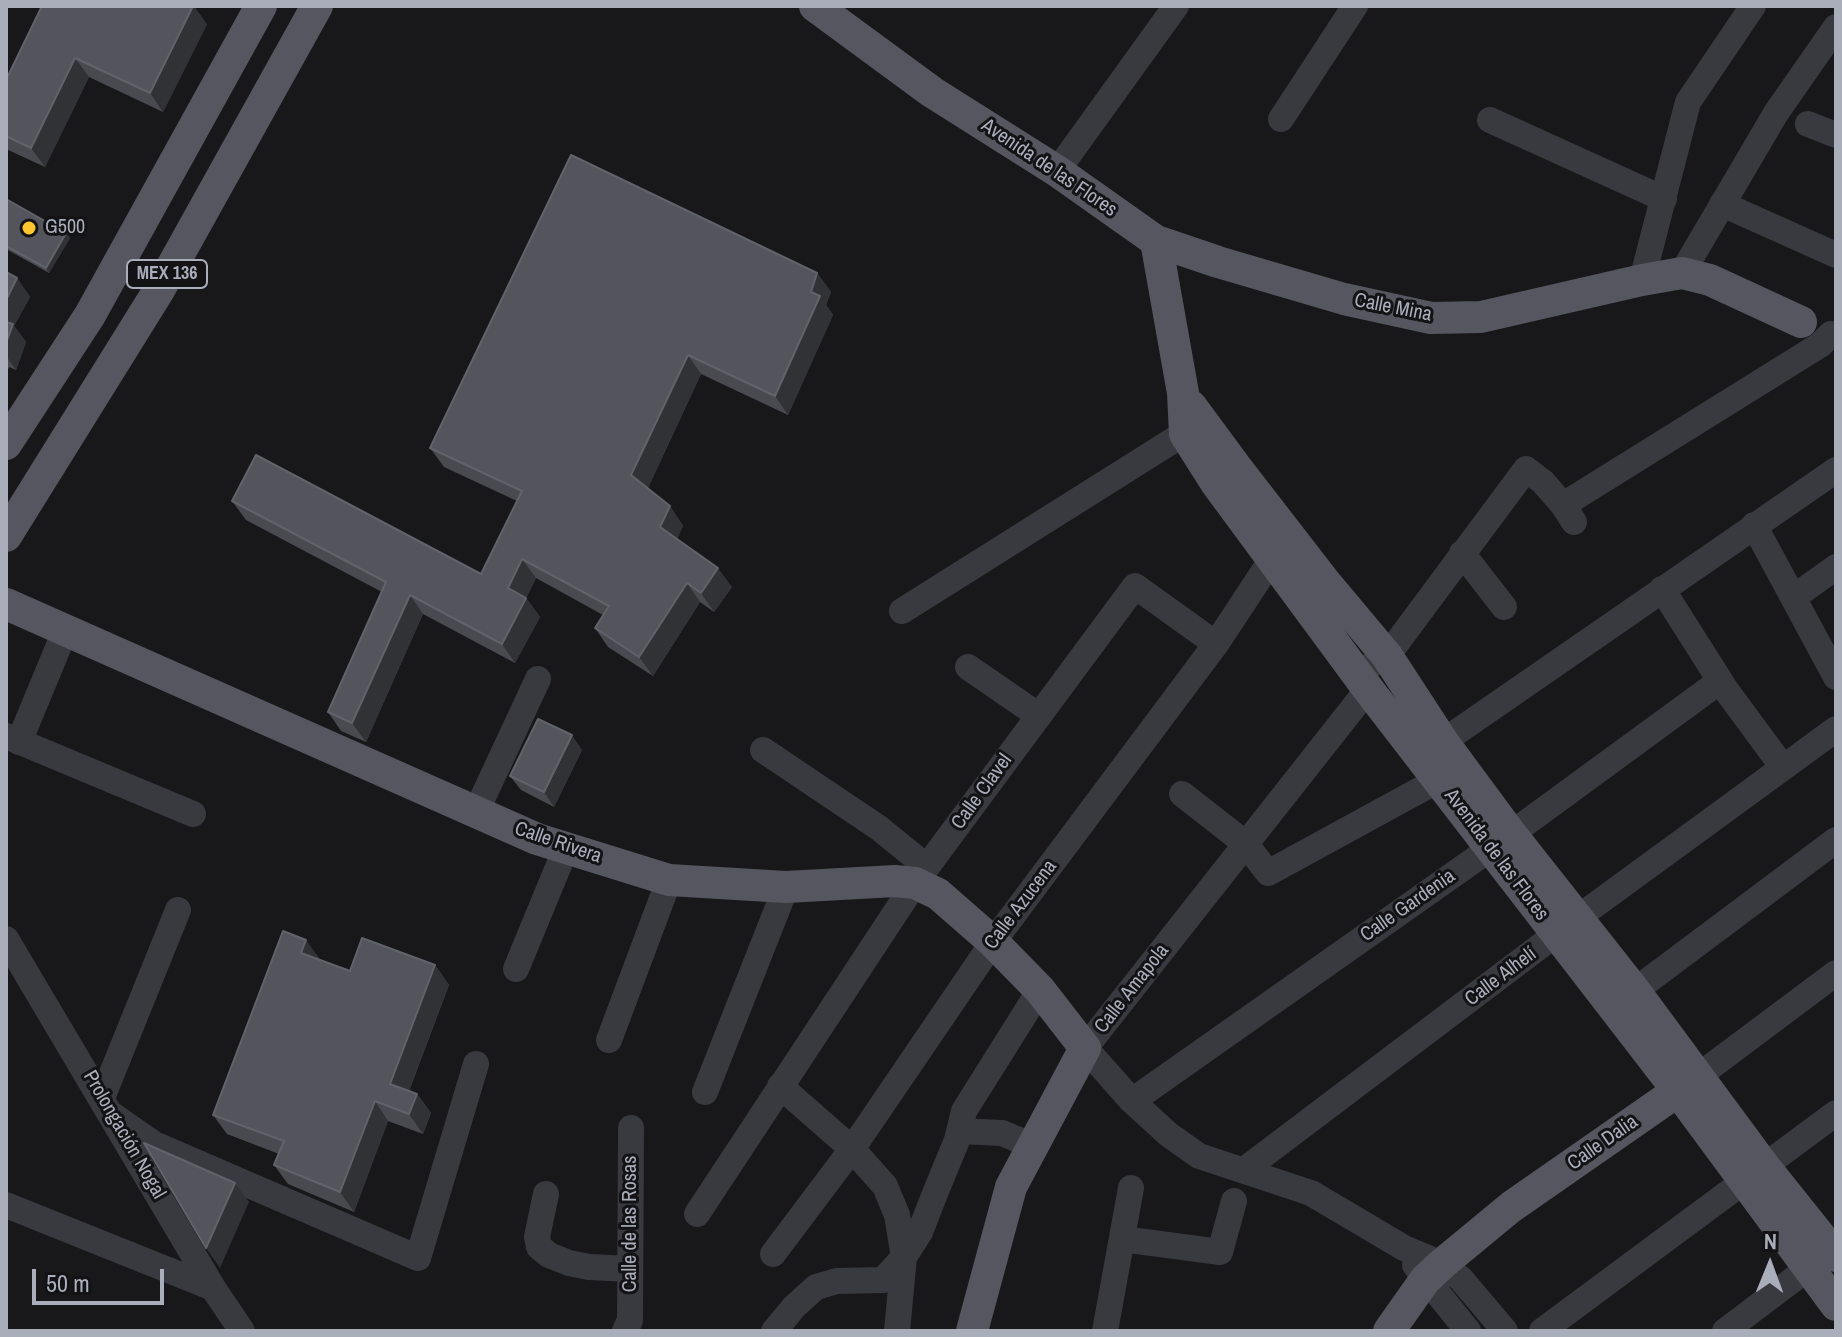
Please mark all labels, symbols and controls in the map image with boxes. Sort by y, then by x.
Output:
street label: Avenida de las Flores [977,114,1121,222]
place label: G500 [45,216,85,240]
marker: G500 [20,219,38,237]
road number: MEX 136 [127,260,207,288]
street label: Calle Mina [1352,289,1434,327]
street label: Calle Clavel [947,750,1017,834]
street label: Avenida de las Flores [1439,785,1553,925]
street label: Calle Rivera [511,817,605,869]
street label: Calle Azucena [980,856,1062,954]
street label: Calle Gardenia [1356,865,1460,947]
street label: Calle Amapola [1090,940,1174,1038]
street label: Calle Alhelí [1461,942,1541,1012]
street label: Prolongación Nogal [78,1067,170,1203]
street label: Calle Dalia [1563,1110,1643,1176]
street label: Calle de las Rosas [619,1156,643,1292]
north arrow [1730,1225,1810,1305]
text: N [1764,1226,1777,1256]
scale bar [36,1253,168,1303]
text: 50 m [46,1267,90,1299]

